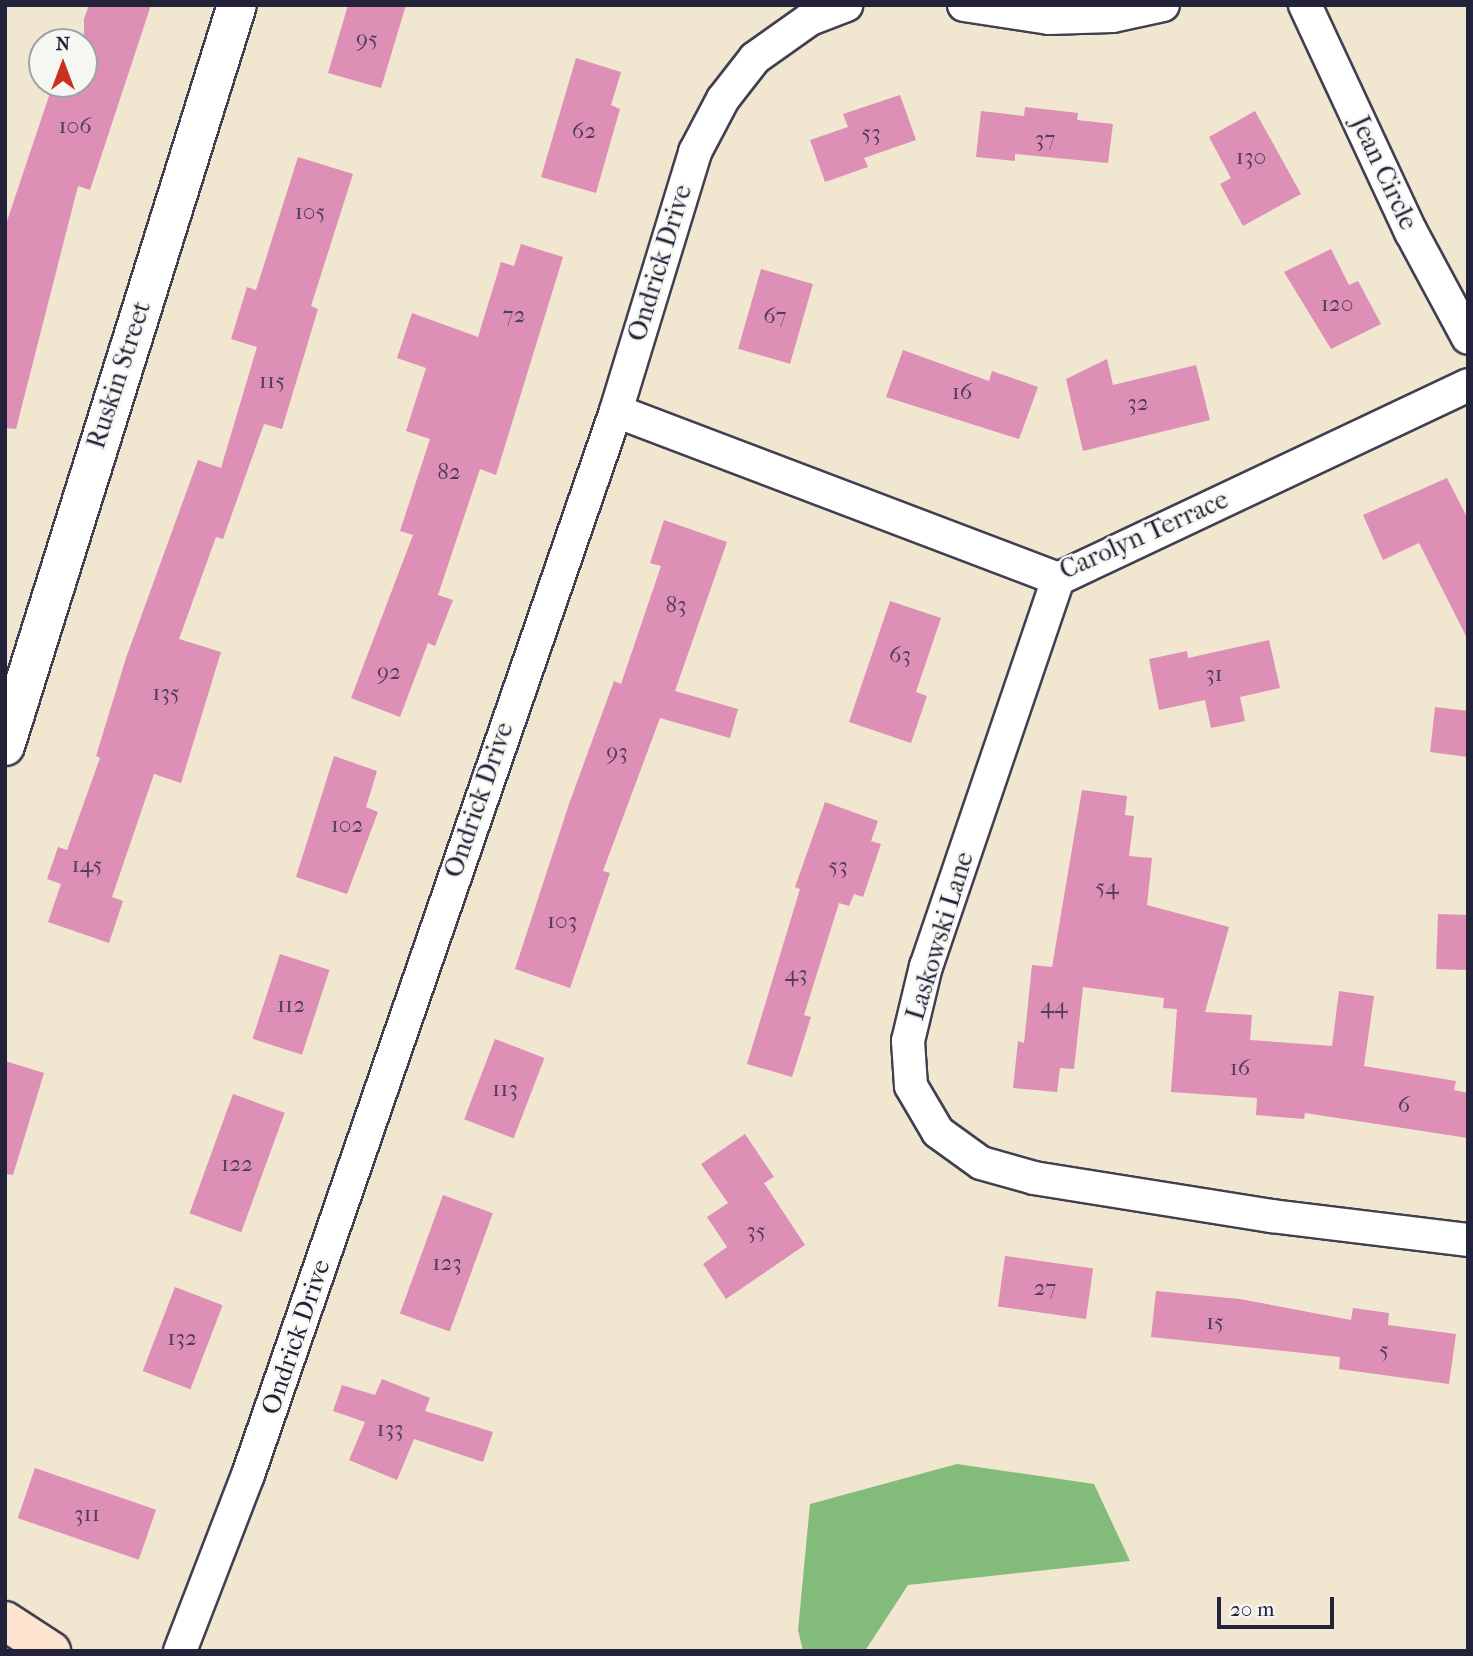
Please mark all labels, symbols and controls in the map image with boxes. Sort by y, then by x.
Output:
house number: 95 [356,25,378,53]
north arrow [28,28,98,98]
text: N [56,33,70,55]
street label: Jean Circle [1344,111,1424,235]
house number: 106 [58,112,92,140]
house number: 62 [572,117,596,145]
house number: 53 [861,119,881,147]
house number: 37 [1035,125,1055,153]
house number: 130 [1236,143,1266,171]
street label: Ondrick Drive [621,181,699,345]
house number: 105 [295,198,325,226]
house number: 120 [1321,290,1353,318]
street label: Ruskin Street [81,297,157,453]
house number: 72 [503,301,525,329]
house number: 67 [763,302,787,330]
house number: 115 [259,367,285,395]
house number: 16 [952,378,972,406]
house number: 32 [1127,389,1149,417]
house number: 82 [437,458,461,486]
street label: Carolyn Terrace [1055,484,1233,586]
house number: 83 [666,591,686,619]
house number: 63 [889,641,911,669]
house number: 92 [377,658,401,686]
house number: 31 [1205,660,1223,688]
house number: 135 [152,679,180,707]
street label: Ondrick Drive [438,718,520,882]
house number: 93 [606,738,628,766]
house number: 102 [331,811,363,839]
street label: Laskowski Lane [900,848,980,1024]
house number: 145 [71,851,103,879]
house number: 53 [828,852,848,880]
house number: 54 [1095,873,1119,901]
house number: 103 [547,907,577,935]
house number: 43 [784,960,808,988]
house number: 112 [277,991,305,1019]
house number: 44 [1040,992,1068,1020]
house number: 16 [1230,1054,1250,1082]
house number: 113 [492,1075,518,1103]
house number: 6 [1398,1091,1410,1119]
house number: 122 [221,1150,253,1178]
house number: 35 [746,1217,766,1245]
house number: 123 [432,1249,462,1277]
street label: Ondrick Drive [255,1255,337,1419]
house number: 27 [1034,1274,1056,1302]
house number: 15 [1206,1308,1224,1336]
house number: 132 [167,1324,197,1352]
house number: 5 [1379,1336,1389,1364]
house number: 133 [376,1415,404,1443]
house number: 311 [74,1500,100,1528]
scale bar [1221,1582,1338,1626]
text: 20 m [1230,1597,1274,1621]

